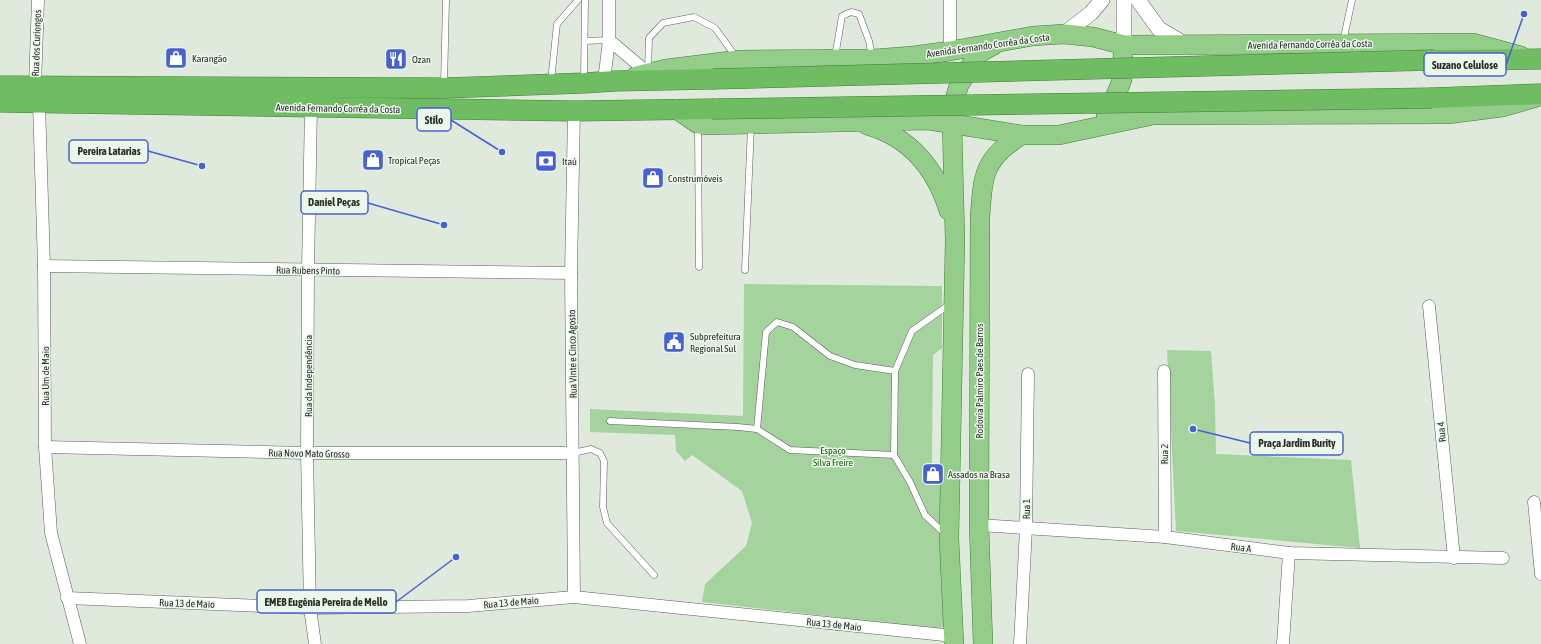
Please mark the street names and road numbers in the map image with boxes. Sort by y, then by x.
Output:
street label: Rua dos Curiongos [30,9,43,77]
street label: Avenida Fernando Corrêa da Costa [926,31,1051,60]
street label: Avenida Fernando Corrêa da Costa [1248,38,1373,51]
street label: Avenida Fernando Corrêa da Costa [276,102,401,115]
street label: Rua Rubens Pinto [276,264,340,277]
street label: Rua Vinte e Cinco Agosto [566,309,579,398]
street label: Rodovia Palmiro Paes de Barros [974,323,985,438]
street label: Rua da Independência [303,335,314,417]
street label: Rua Um de Maio [40,346,51,406]
street label: Rua 4 [1435,421,1448,443]
street label: Rua 2 [1159,443,1170,464]
street label: Rua Novo Mato Grosso [268,447,350,460]
street label: Rua 1 [1021,498,1032,519]
street label: Rua A [1230,541,1252,554]
street label: Rua 13 de Maio [483,595,540,610]
street label: Rua 13 de Maio [159,597,215,610]
street label: Rua 13 de Maio [806,616,862,633]

